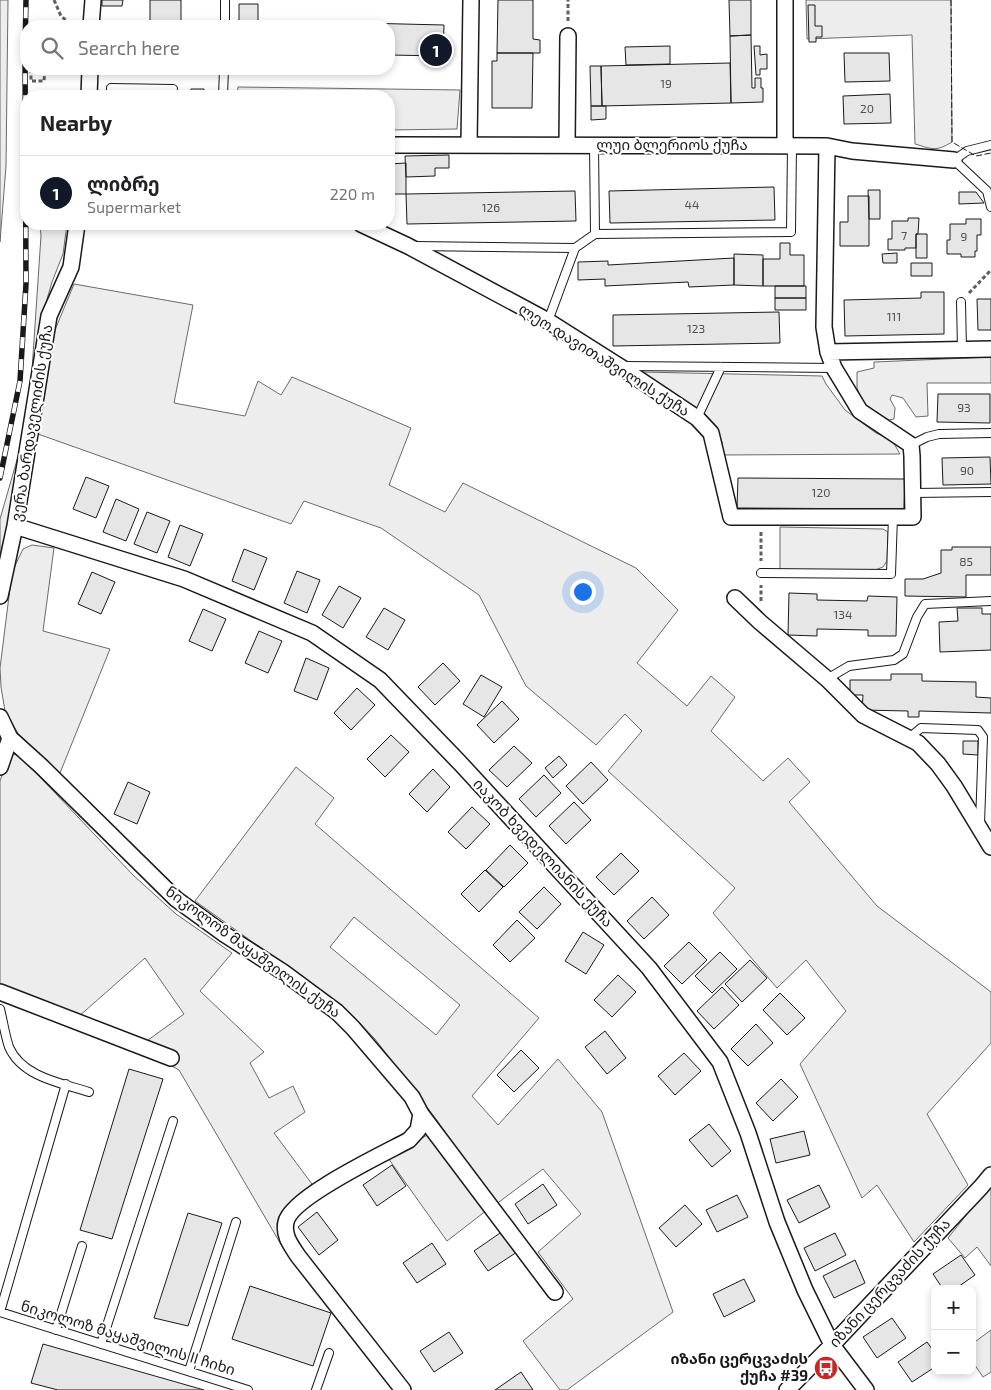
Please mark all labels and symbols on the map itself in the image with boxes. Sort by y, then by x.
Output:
pin: 1 [420,31,452,69]
house number: 19 [660,76,672,90]
house number: 20 [860,101,874,115]
street label: ლუი ბლერიოს ქუჩა [596,135,748,154]
house number: 44 [685,197,699,211]
house number: 126 [482,200,500,214]
house number: 7 [901,228,907,242]
house number: 9 [961,229,968,243]
street label: ლეო დავითაშვილის ქუჩა [515,299,693,420]
house number: 111 [887,309,901,323]
house number: 123 [687,321,705,335]
street label: ვერა ბარდაველიძის ქუჩა [7,323,56,523]
house number: 93 [957,400,971,414]
house number: 90 [960,463,974,477]
house number: 120 [812,485,830,499]
house number: 85 [959,554,973,568]
your location [570,579,596,605]
house number: 134 [834,607,852,621]
street label: იაკობ ხვედელიანის ქუჩა [469,774,617,931]
street label: ნიკოლოზ მაყაშვილის ქუჩა [162,882,345,1022]
street label: იზანი ცერცვაძის ქუჩა [825,1214,954,1351]
street label: ნიკოლოზ მაყაშვილის II ჩიხი [19,1296,238,1379]
place label: იზანი ცერცვაძის ქუჩა #39 [670,1349,808,1385]
bus stop icon: იზანი ცერცვაძის ქუჩა #39 [813,1355,839,1381]

